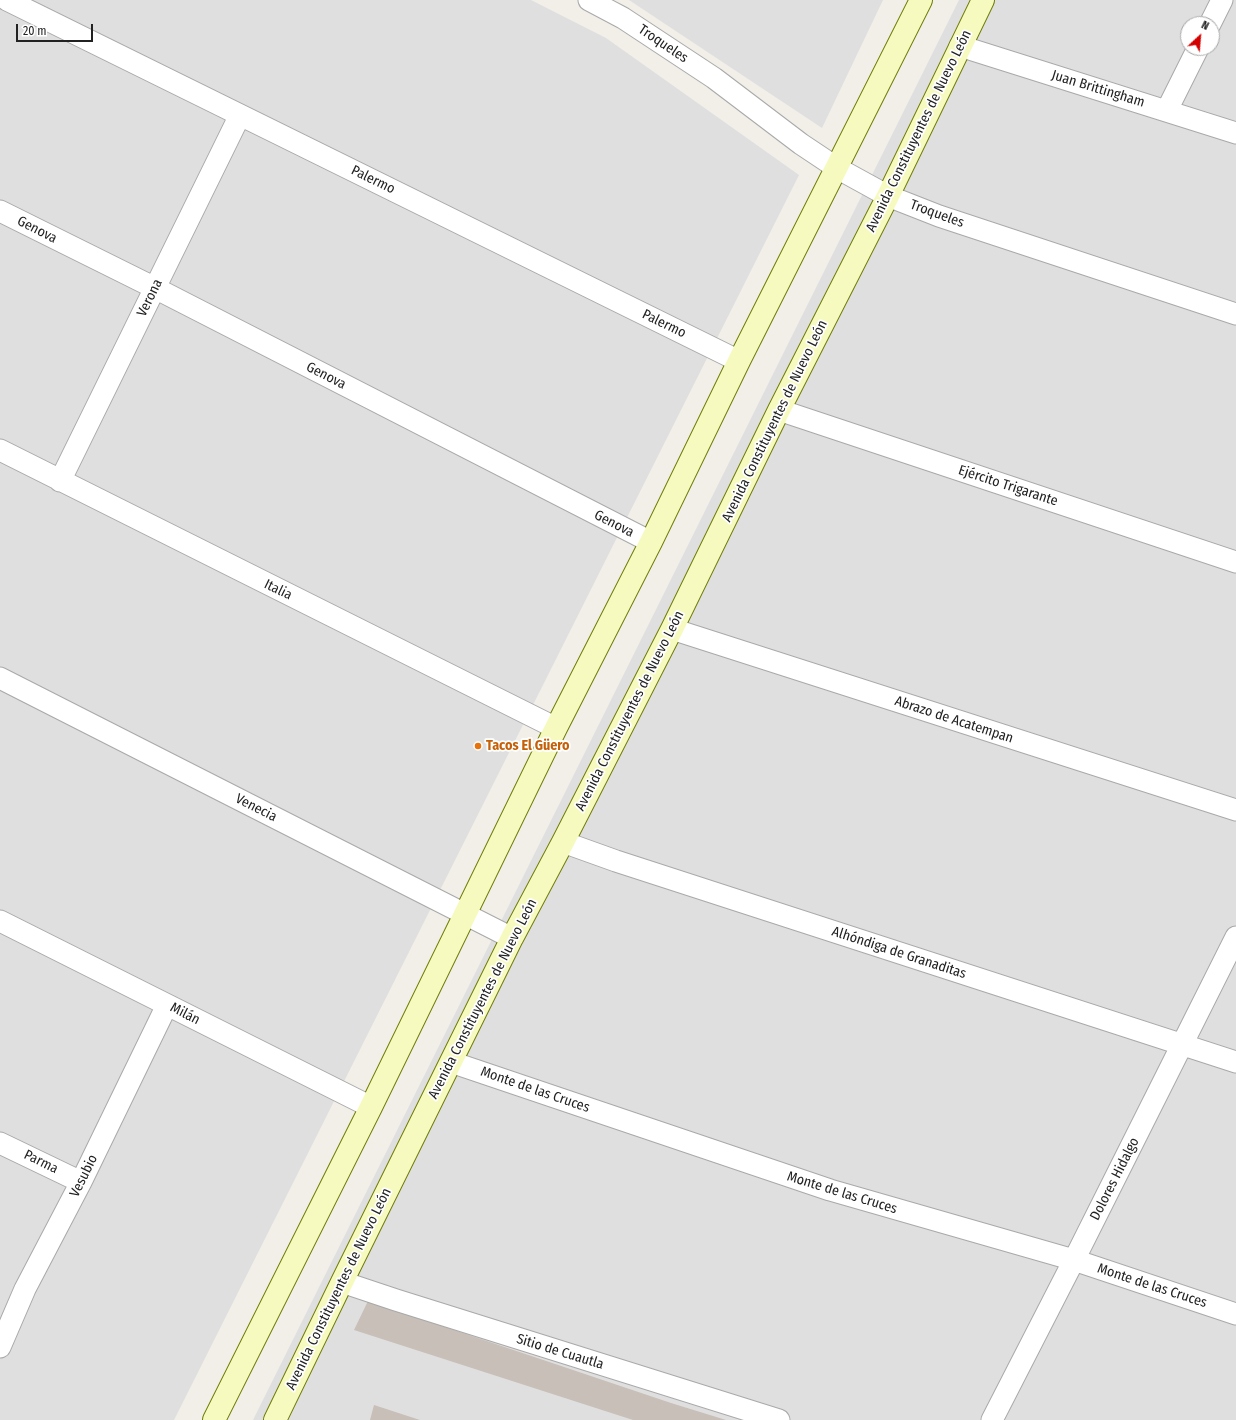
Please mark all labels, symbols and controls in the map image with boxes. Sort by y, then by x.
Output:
scale bar [18,16,95,42]
north arrow [1180,16,1220,56]
text: N [1199,18,1211,33]
street label: Troqueles [635,21,691,67]
text: 20 m [23,24,47,38]
street label: Avenida Constituyentes de Nuevo León [863,27,975,235]
street label: Juan Brittingham [1049,67,1147,111]
street label: Palermo [348,162,398,198]
street label: Troqueles [908,196,966,232]
street label: Genova [14,213,60,247]
street label: Verona [134,276,166,320]
street label: Palermo [639,306,689,342]
street label: Avenida Constituyentes de Nuevo León [719,317,831,525]
street label: Genova [303,359,349,393]
street label: Ejército Trigarante [956,462,1060,510]
street label: Genova [591,507,637,541]
street label: Italia [261,576,295,604]
street label: Avenida Constituyentes de Nuevo León [572,608,688,814]
street label: Abrazo de Acatempan [893,693,1015,747]
place label: Tacos El Güero [486,738,570,754]
marker: Tacos El Güero [473,741,483,751]
street label: Venecia [232,790,280,826]
street label: Avenida Constituyentes de Nuevo León [425,896,541,1102]
street label: Alhóndiga de Granaditas [830,923,968,983]
street label: Milán [167,999,203,1029]
street label: Monte de las Cruces [478,1063,592,1117]
street label: Dolores Hidalgo [1087,1135,1143,1223]
street label: Parma [21,1147,61,1177]
street label: Vesubio [67,1152,101,1200]
street label: Monte de las Cruces [785,1168,899,1218]
street label: Avenida Constituyentes de Nuevo León [283,1185,395,1393]
street label: Monte de las Cruces [1095,1260,1209,1312]
street label: Sitio de Cuautla [514,1331,606,1373]

